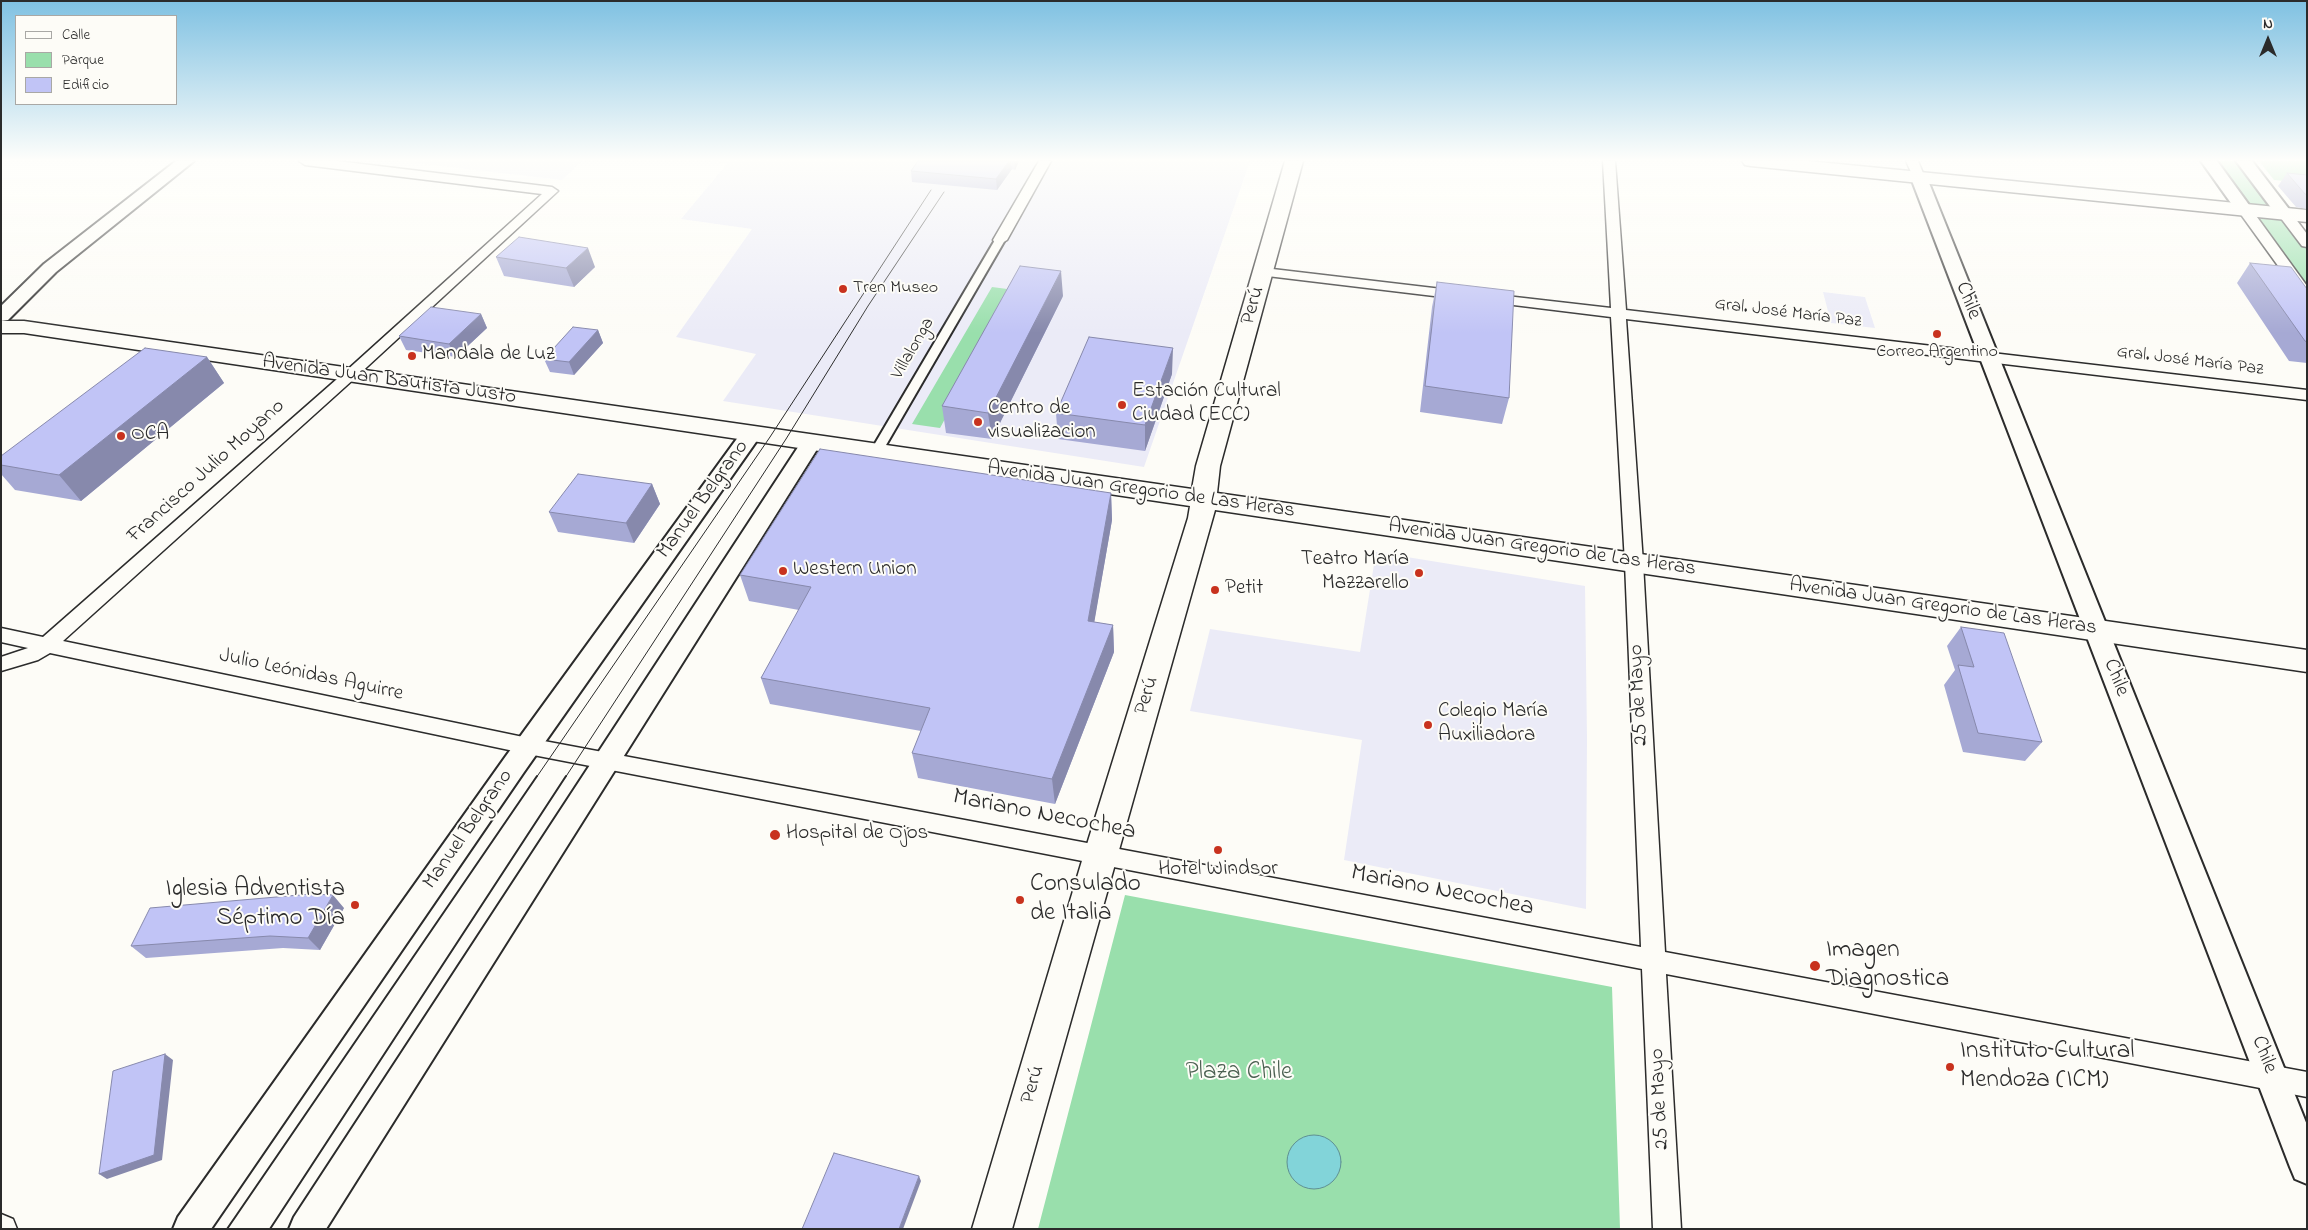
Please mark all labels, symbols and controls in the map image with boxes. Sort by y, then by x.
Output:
text: N [2263,14,2273,35]
legend [15,15,178,105]
north arrow [2243,15,2293,65]
text: Calle [62,24,90,46]
text: Parque [62,49,104,71]
text: Edificio [62,74,109,96]
place label: Tren Museo [853,278,938,300]
street label: Chile [1948,279,1986,323]
marker: Tren Museo [837,283,849,295]
street label: Perú [1237,284,1271,328]
street label: Gral. José María Paz [1713,294,1863,334]
street label: Villalonga [888,314,940,384]
marker: Correo Argentino [1931,328,1943,340]
place label: Correo Argentino [1876,342,1998,364]
street label: Gral. José María Paz [2115,342,2265,382]
place label: Mandala de Luz [422,343,555,369]
marker: Mandala de Luz [406,350,418,362]
street label: Avenida Juan Bautista Justo [260,351,518,411]
place label: Estación Cultural Ciudad (ECC) [1132,380,1281,430]
street label: Francisco Julio Moyano [123,395,291,549]
place label: Centro de visualizacion [988,397,1096,447]
marker: Estación Cultural Ciudad (ECC) [1116,399,1128,411]
marker: Centro de visualizacion [972,416,984,428]
place label: OCA [131,423,169,449]
marker: OCA [115,430,127,442]
street label: Manuel Belgrano [653,436,755,564]
street label: Avenida Juan Gregorio de Las Heras [986,457,1296,525]
street label: Avenida Juan Gregorio de Las Heras [1387,515,1697,583]
place label: Teatro María Mazzarello [1301,548,1409,598]
place label: Western Union [793,558,917,584]
marker: Western Union [777,565,789,577]
marker: Teatro María Mazzarello [1413,567,1425,579]
street label: Avenida Juan Gregorio de Las Heras [1788,574,2098,642]
place label: Petit [1225,577,1263,603]
marker: Petit [1209,584,1221,596]
street label: Julio Leónidas Aguirre [217,644,405,708]
street label: 25 de Mayo [1625,644,1655,746]
street label: Chile [2096,656,2134,700]
street label: Perú [1130,674,1166,718]
place label: Colegio María Auxiliadora [1438,700,1548,750]
marker: Colegio María Auxiliadora [1422,719,1434,731]
street label: Manuel Belgrano [418,765,520,895]
street label: Mariano Necochea [950,784,1138,848]
place label: Hospital de Ojos [786,822,928,848]
marker: Hospital de Ojos [768,828,782,842]
marker: Hotel Windsor [1212,844,1224,856]
place label: Hotel Windsor [1158,858,1278,884]
street label: Mariano Necochea [1348,860,1536,924]
place label: Consulado de Italia [1030,871,1141,930]
place label: Iglesia Adventista Séptimo Día [166,876,345,935]
marker: Consulado de Italia [1014,894,1026,906]
marker: Iglesia Adventista Séptimo Día [349,899,361,911]
place label: Imagen Diagnostica [1826,937,1949,996]
marker: Imagen Diagnostica [1808,959,1822,973]
street label: Chile [2244,1033,2282,1077]
place label: Instituto Cultural Mendoza (ICM) [1960,1038,2134,1097]
street label: 25 de Mayo [1646,1048,1676,1150]
park label: Plaza Chile [1186,1059,1292,1089]
marker: Instituto Cultural Mendoza (ICM) [1944,1061,1956,1073]
street label: Perú [1017,1063,1051,1107]

